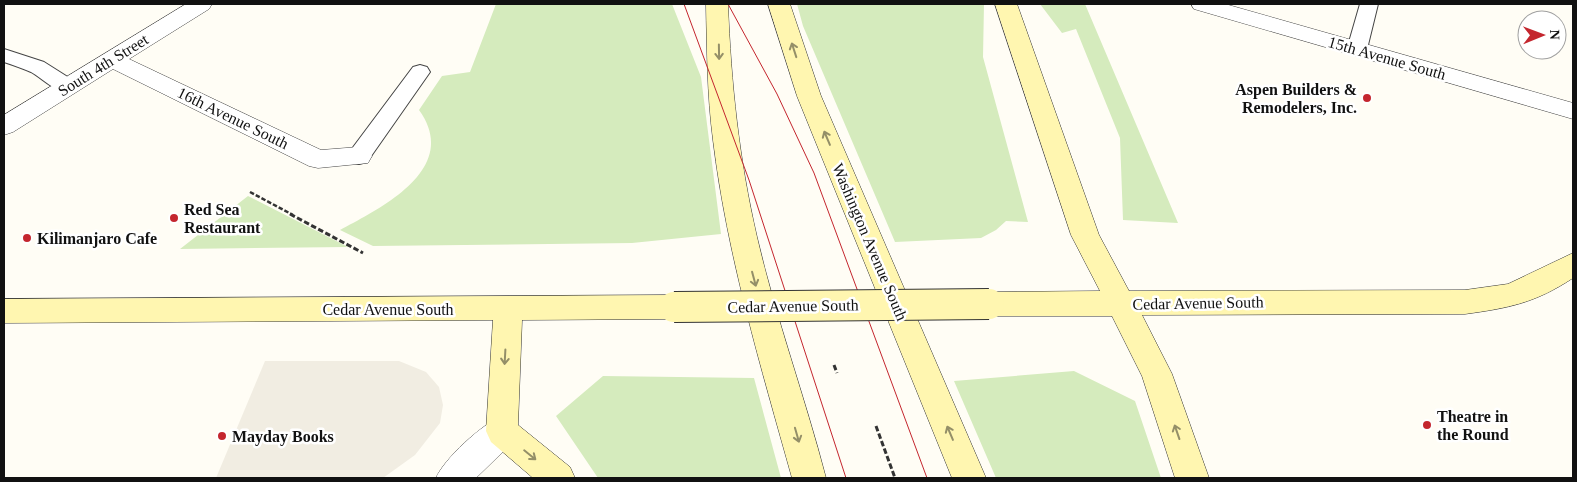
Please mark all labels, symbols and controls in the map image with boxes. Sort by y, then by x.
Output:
north arrow [1517,10,1567,60]
street label: South 4th Street [55,30,152,100]
text: N [1547,30,1562,40]
street label: 15th Avenue South [1326,33,1448,83]
one-way arrow [788,42,798,58]
one-way arrow [714,44,723,60]
place label: Aspen Builders & Remodelers, Inc. [1235,81,1357,116]
street label: 16th Avenue South [175,84,291,152]
marker: Aspen Builders & Remodelers, Inc. [1361,92,1373,104]
one-way arrow [821,131,831,146]
street label: Washington Avenue South [828,161,911,324]
place label: Red Sea Restaurant [184,201,261,236]
marker: Red Sea Restaurant [168,212,180,224]
place label: Kilimanjaro Cafe [37,230,157,248]
marker: Kilimanjaro Cafe [21,232,33,244]
one-way arrow [750,270,760,286]
street label: Cedar Avenue South [1132,293,1264,313]
street label: Cedar Avenue South [727,296,859,316]
street label: Cedar Avenue South [322,301,454,318]
one-way arrow [501,349,510,365]
place label: Theatre in the Round [1437,408,1509,443]
marker: Theatre in the Round [1421,419,1433,431]
one-way arrow [1172,425,1181,440]
one-way arrow [945,426,955,441]
one-way arrow [793,427,802,443]
place label: Mayday Books [232,428,334,446]
marker: Mayday Books [216,430,228,442]
one-way arrow [523,449,536,460]

